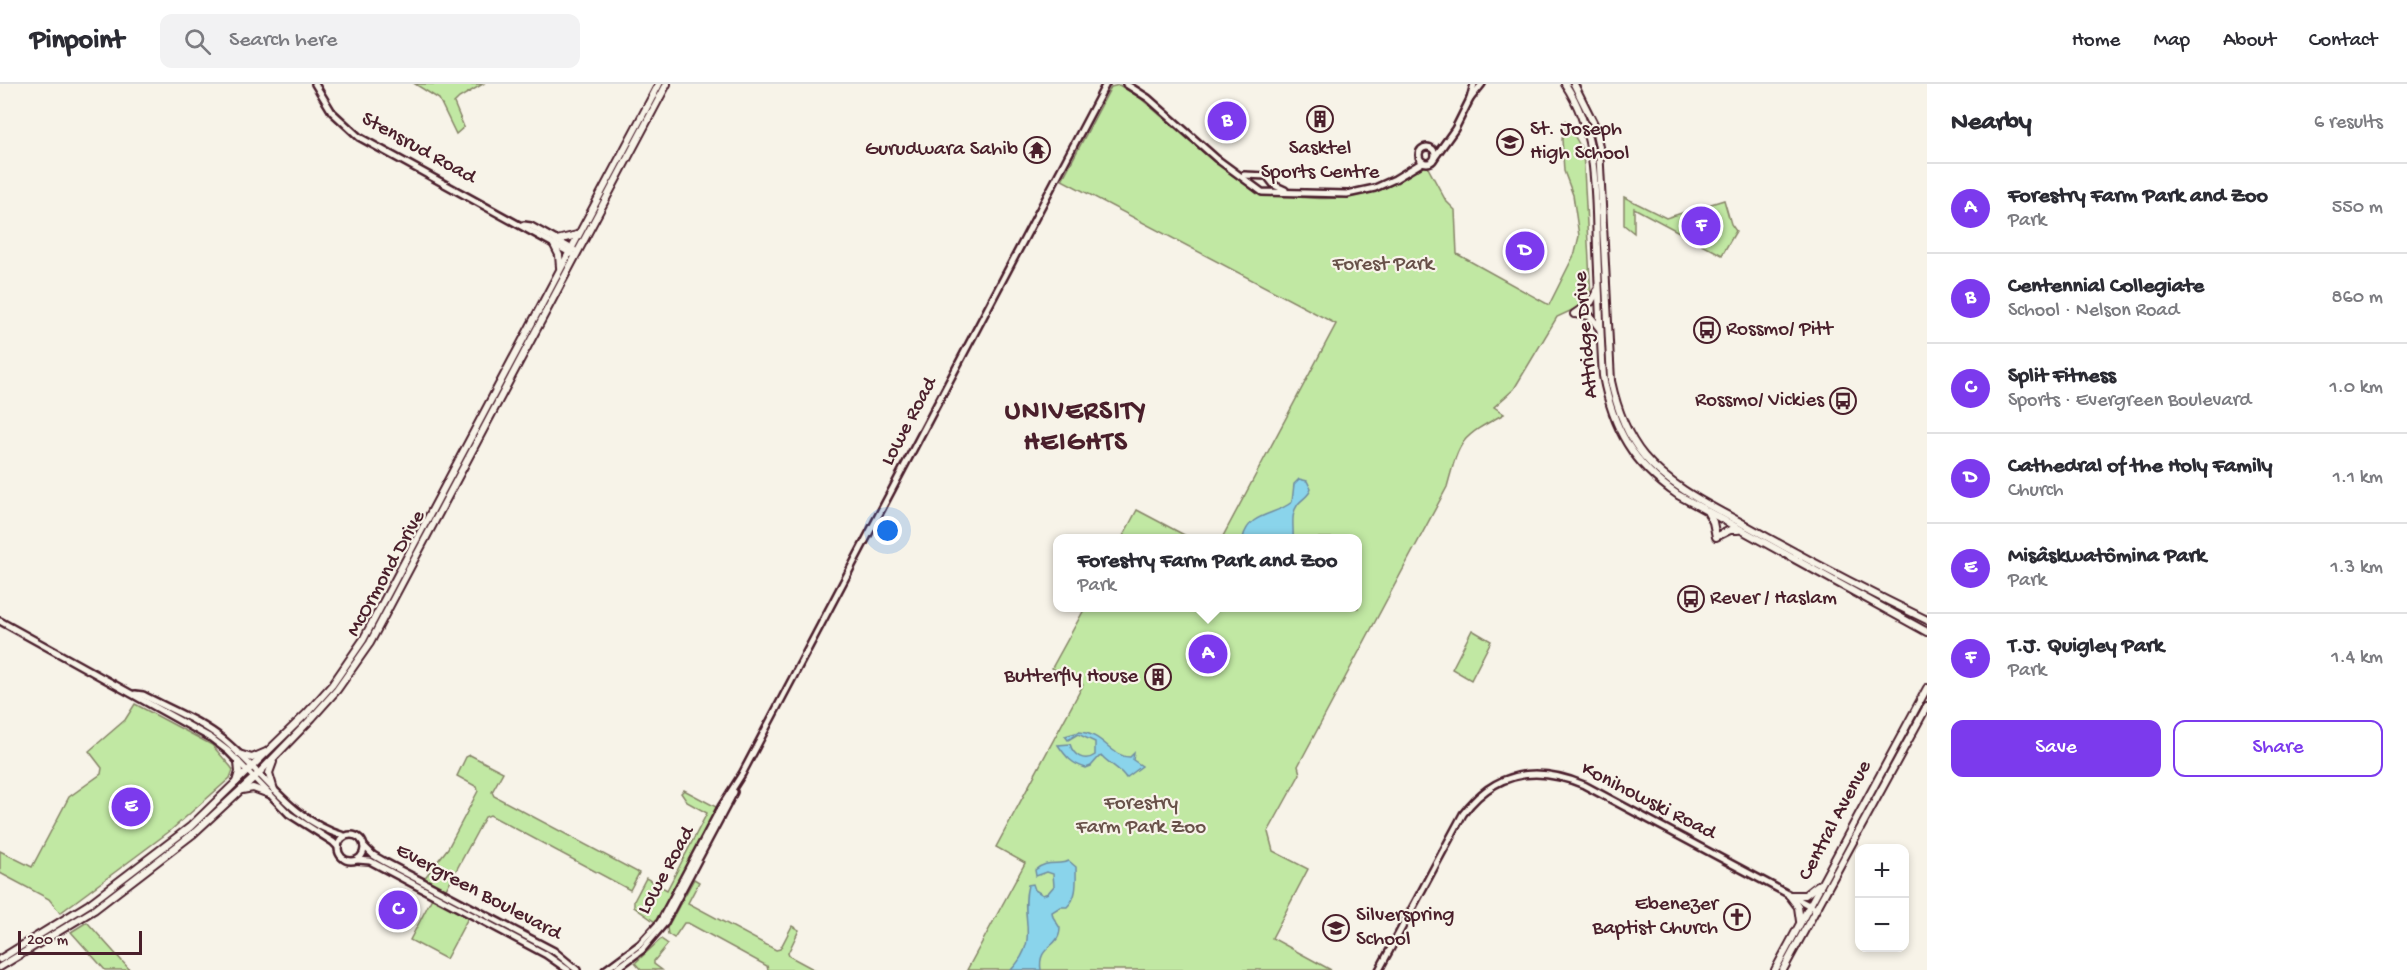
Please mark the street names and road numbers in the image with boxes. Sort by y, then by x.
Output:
street label: Stensrud Road [356,107,481,192]
street label: Attridge Drive [1569,269,1605,400]
street label: Lowe Road [876,372,944,470]
street label: McOrmond Drive [342,505,433,642]
street label: Central Avenue [1794,756,1879,885]
street label: Konihowski Road [1576,757,1721,847]
street label: Lowe Road [633,821,702,919]
street label: Evergreen Boulevard [391,839,567,948]

